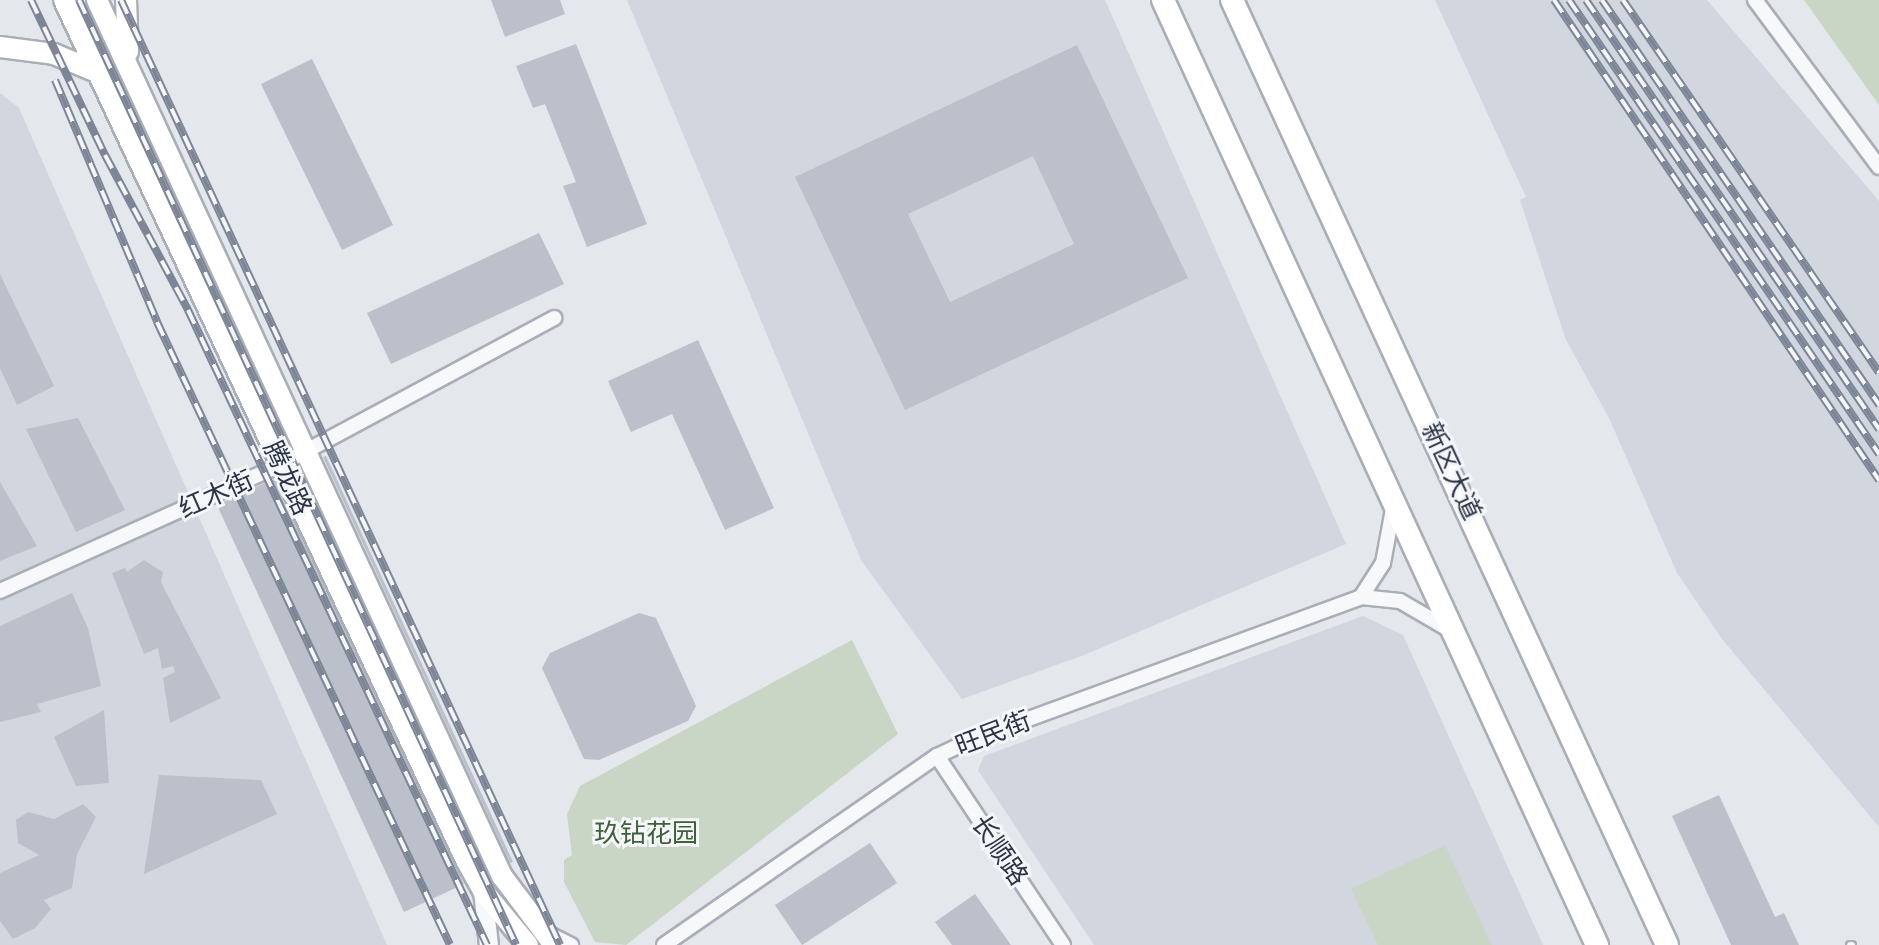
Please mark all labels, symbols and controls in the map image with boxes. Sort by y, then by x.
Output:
street label: 新区大道 [1416,417,1488,525]
street label: 腾龙路 [257,436,319,520]
street label: 红木街 [174,464,258,524]
street label: 旺民街 [951,704,1035,762]
street label: 长顺路 [965,809,1035,891]
park label: 玖钻花园 [594,817,698,849]

